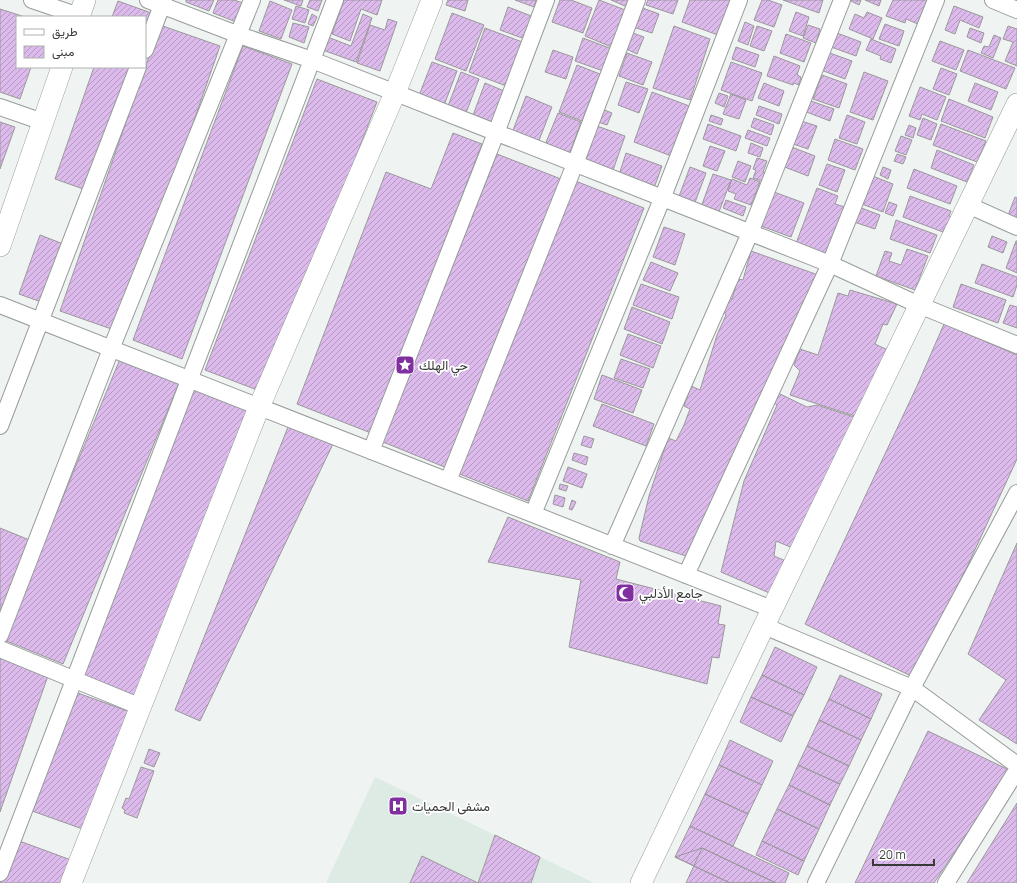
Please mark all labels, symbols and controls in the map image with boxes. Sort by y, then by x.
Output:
legend [16,16,146,68]
text: طريق [52,23,78,40]
text: مبنى [52,43,74,60]
place icon: حي الهلك [394,354,416,376]
place label: حي الهلك [419,356,468,376]
mosque icon: جامع الأدلبي [614,582,636,604]
place label: جامع الأدلبي [639,584,703,604]
hospital icon: مشفى الحميات [387,795,409,817]
place label: مشفى الحميات [412,797,490,815]
scale bar [873,841,934,867]
text: 20 m [879,846,906,863]

